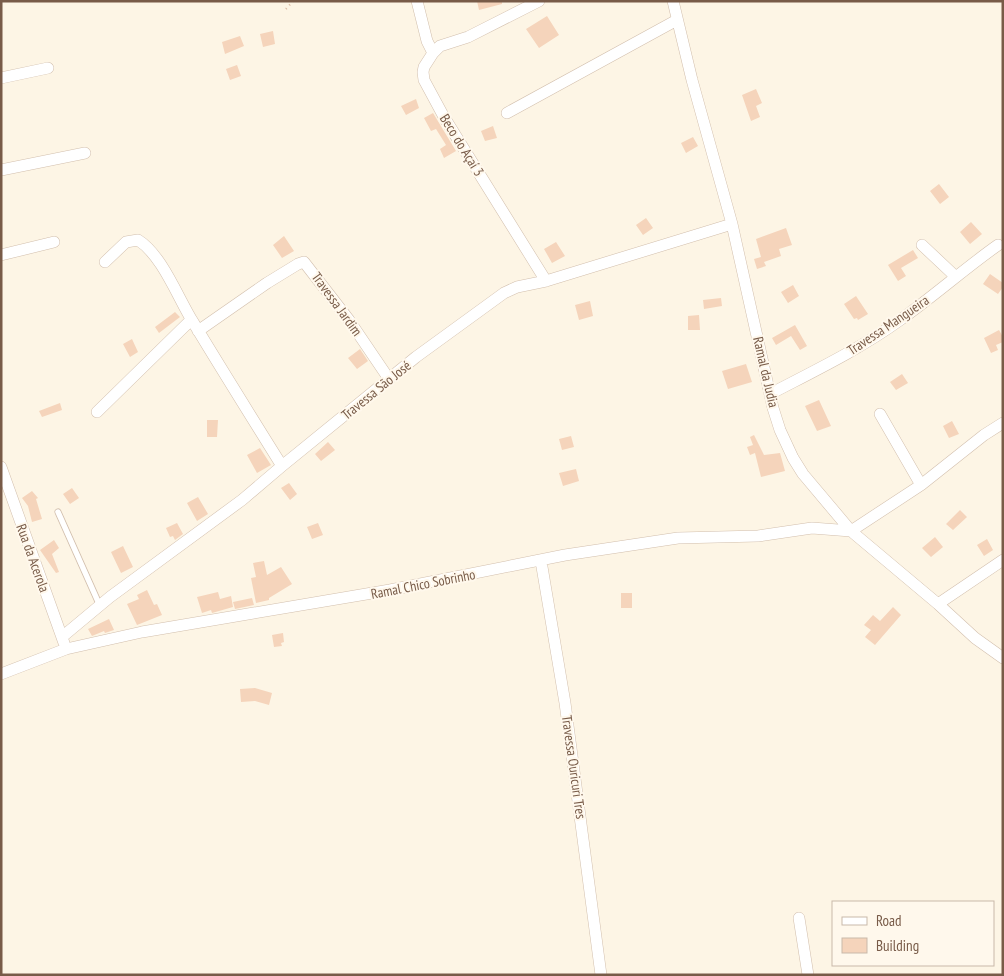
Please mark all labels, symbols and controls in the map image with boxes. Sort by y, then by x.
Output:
street label: Beco do Açaí 3 [436,111,488,179]
street label: Travessa Jardim [308,268,366,340]
street label: Travessa Mangueira [844,291,932,359]
street label: Ramal da Judia [749,335,783,409]
street label: Travessa São José [338,356,415,424]
street label: Rua da Acerola [12,521,54,595]
street label: Ramal Chico Sobrinho [369,565,477,603]
street label: Travessa Ouricuri Tres [558,714,590,820]
legend [832,901,994,966]
text: Road [876,911,902,930]
text: Building [876,936,919,955]

